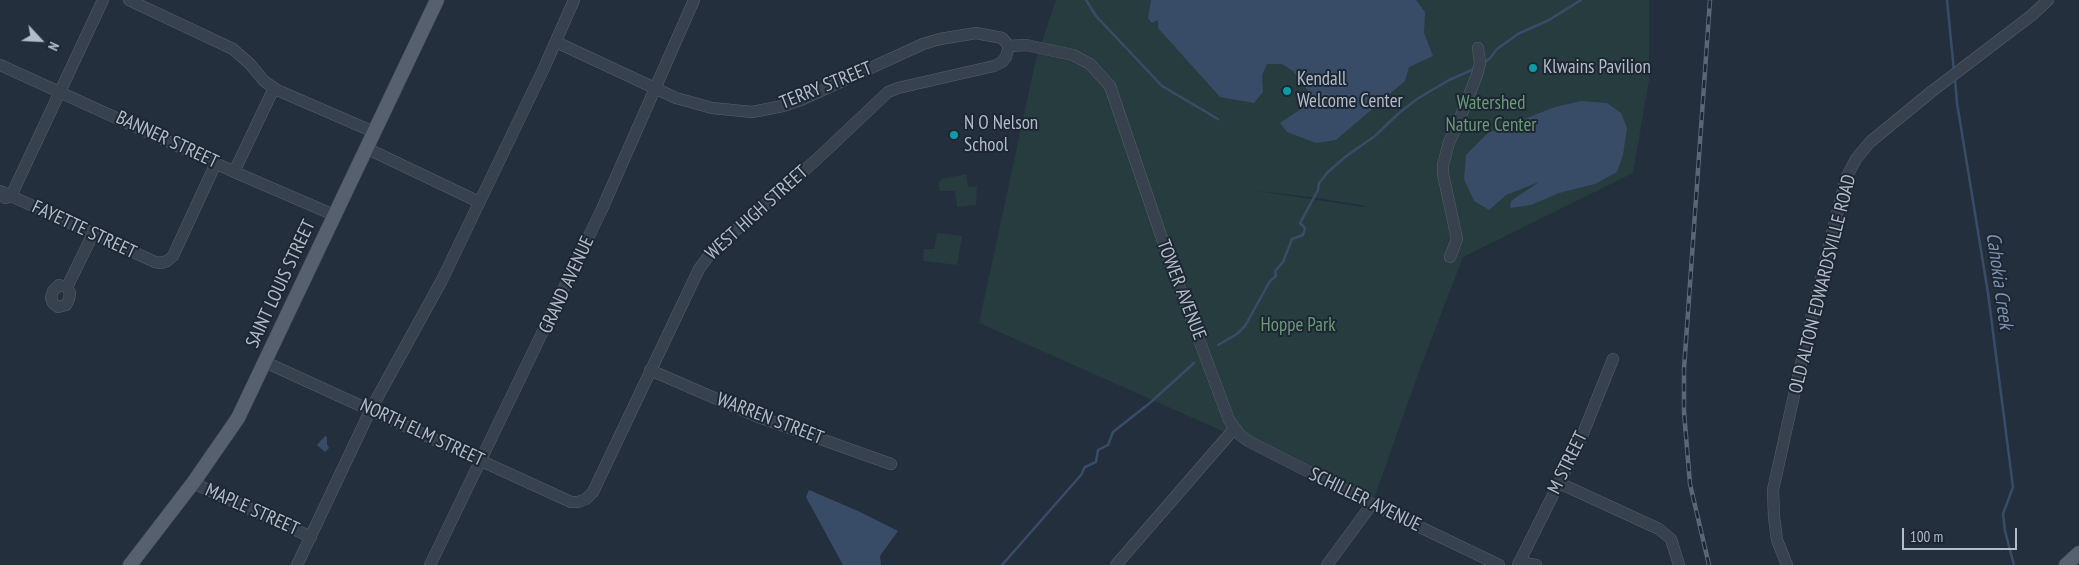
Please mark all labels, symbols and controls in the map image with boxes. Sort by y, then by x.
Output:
north arrow [15,15,65,65]
text: N [44,39,63,54]
street label: TERRY STREET [777,57,875,115]
place label: Klwains Pavilion [1543,57,1651,79]
marker: Klwains Pavilion [1527,62,1539,74]
place label: Kendall Welcome Center [1297,69,1403,113]
marker: Kendall Welcome Center [1281,85,1293,97]
park label: Watershed Nature Center [1446,93,1536,137]
street label: BANNER STREET [112,106,222,174]
place label: N O Nelson School [964,113,1038,157]
marker: N O Nelson School [948,129,960,141]
street label: WEST HIGH STREET [701,161,813,265]
street label: OLD ALTON EDWARDSVILLE ROAD [1785,172,1861,396]
street label: FAYETTE STREET [28,196,140,264]
street label: SAINT LOUIS STREET [241,216,321,352]
water label: Cahokia Creek [1980,231,2018,331]
street label: GRAND AVENUE [535,233,599,337]
street label: TOWER AVENUE [1151,237,1211,343]
park label: Hoppe Park [1260,315,1336,337]
street label: WARREN STREET [713,388,827,450]
street label: NORTH ELM STREET [356,394,488,472]
street label: M STREET [1543,428,1593,498]
street label: SCHILLER AVENUE [1305,463,1425,537]
street label: MAPLE STREET [202,479,302,541]
scale bar [1904,518,2019,550]
text: 100 m [1910,527,1943,546]

